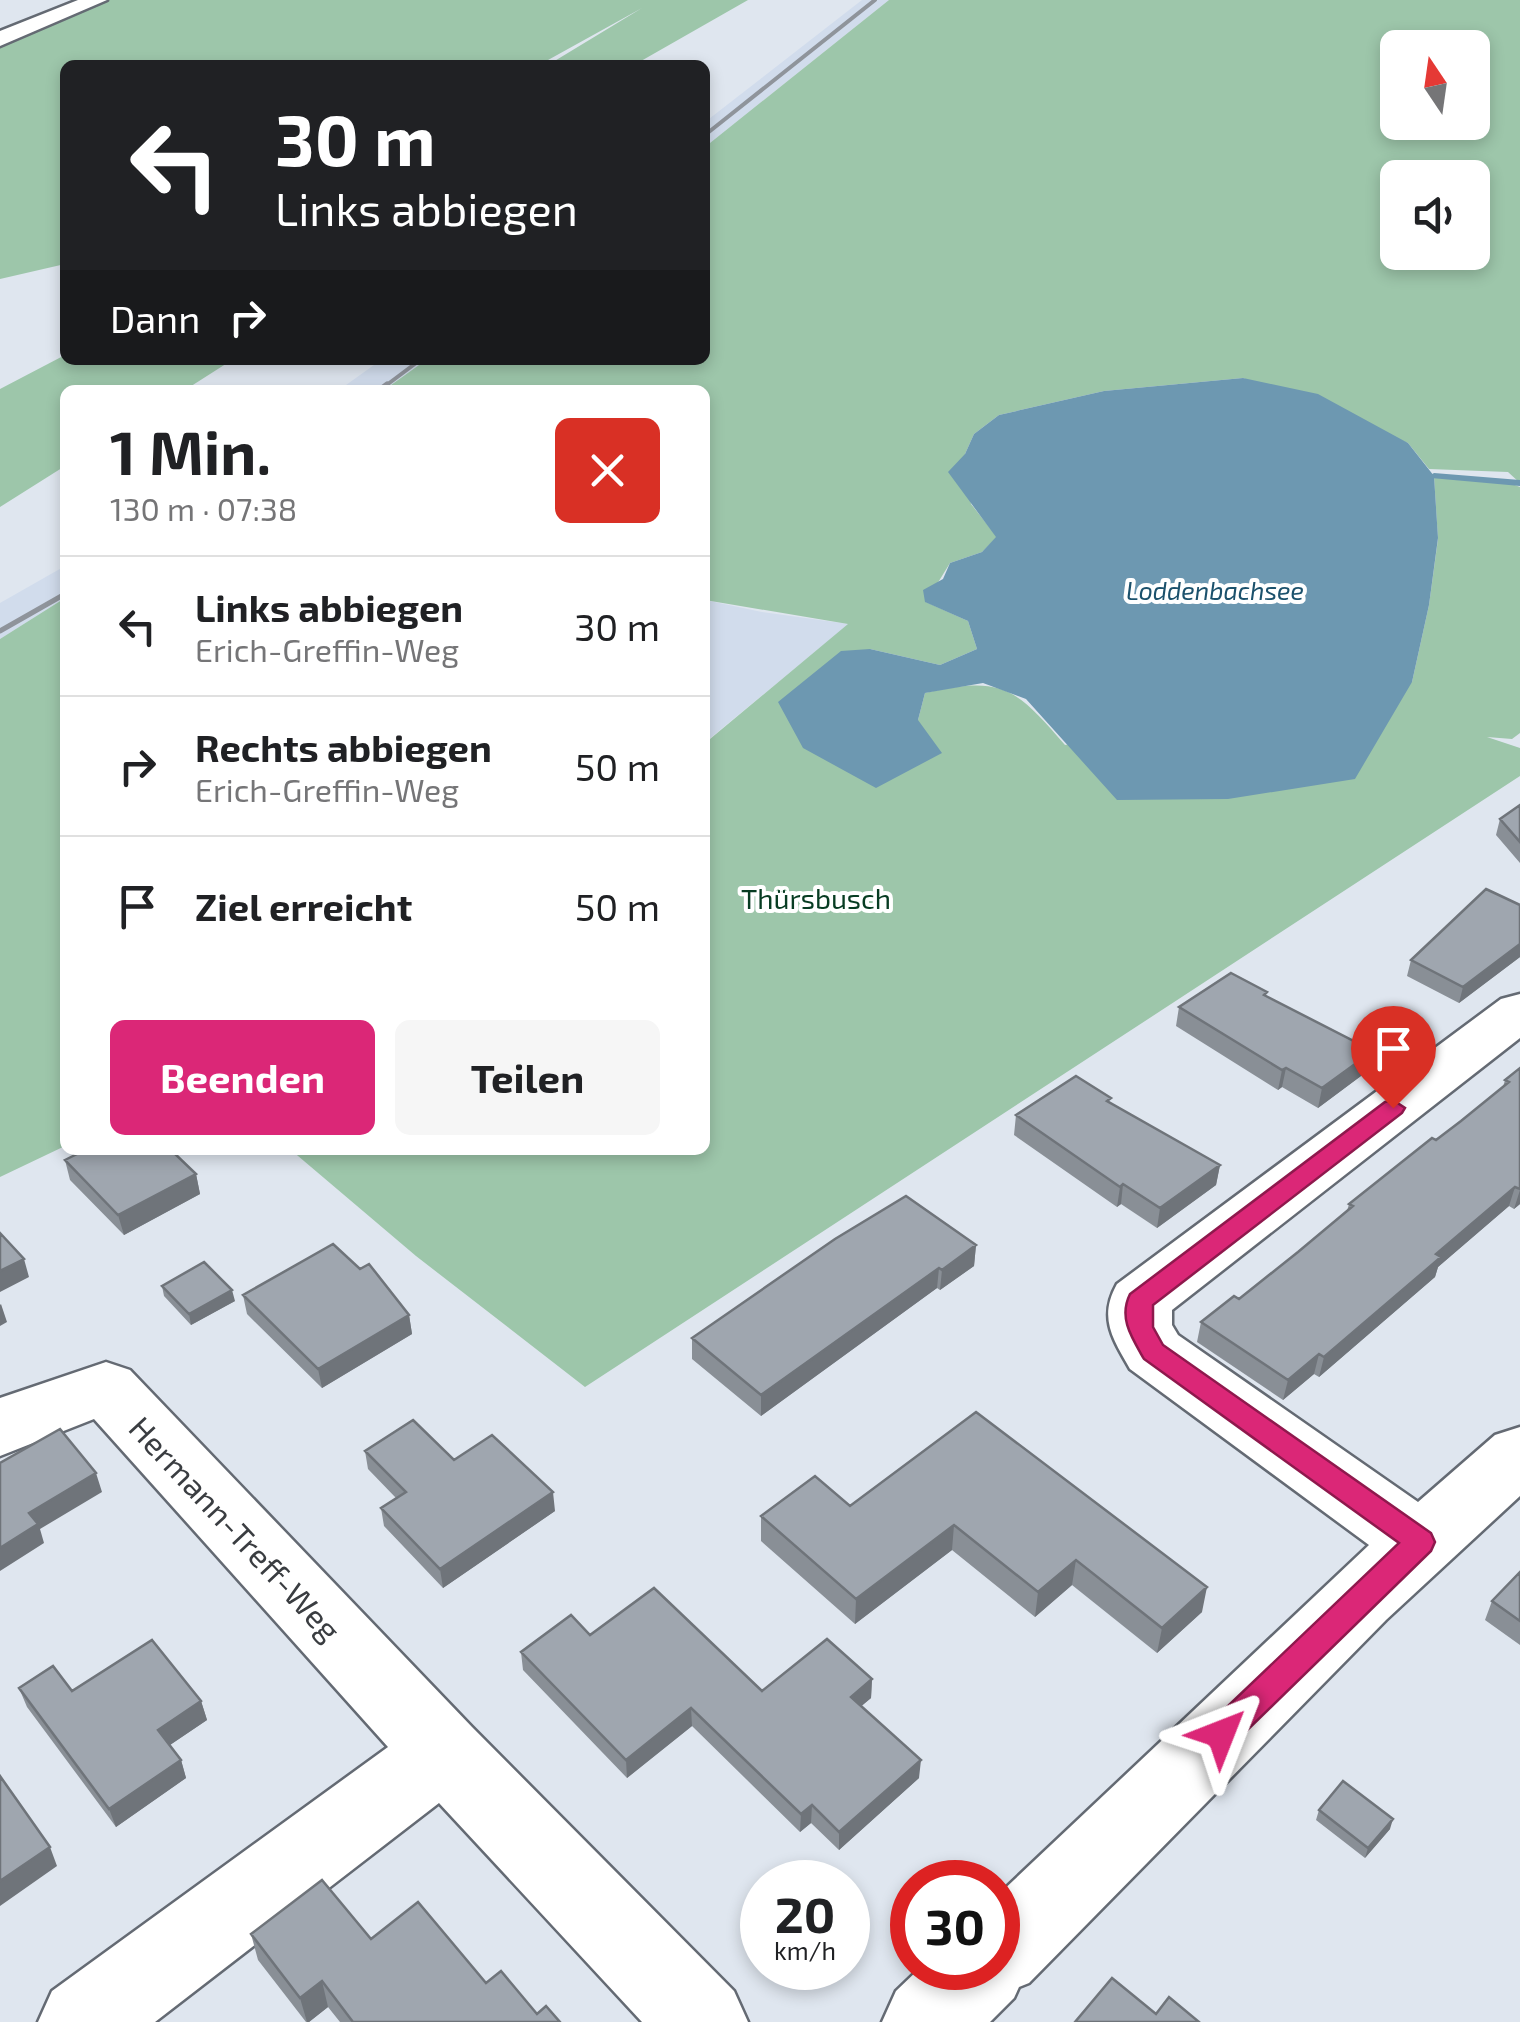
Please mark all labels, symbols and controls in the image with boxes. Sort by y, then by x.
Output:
north arrow [1380,30,1490,140]
map controls [1380,30,1490,270]
text: 30 m [275,96,436,180]
icon: left [110,100,240,230]
button: sound [1380,160,1490,270]
text: Links abbiegen [275,181,578,235]
icon: right [220,290,275,345]
text: Dann [110,295,200,341]
text: 1 Min. [110,415,271,487]
button: close [555,418,660,523]
text: 130 m · 07:38 [110,489,297,527]
water label: Loddenbachsee [1126,575,1304,605]
text: Links abbiegen [195,584,463,630]
icon: left [110,599,165,654]
text: 30 m [574,603,660,649]
text: Erich-Greffin-Weg [195,630,459,668]
text: Rechts abbiegen [195,724,492,770]
icon: right [110,739,165,794]
text: 50 m [575,743,660,789]
text: Erich-Greffin-Weg [195,770,459,808]
icon: arrive [110,879,165,934]
park label: Thürsbusch [741,881,891,915]
text: Ziel erreicht [195,883,412,929]
text: 50 m [575,883,660,929]
pin [1351,1006,1436,1109]
button: Beenden [110,1020,375,1135]
button: Teilen [395,1020,660,1135]
icon: arrive [1366,1021,1421,1076]
street label: Hermann-Treff-Weg [122,1408,350,1648]
position arrow [1169,1682,1273,1786]
speed limit sign: 30 [890,1860,1020,1990]
text: 20 [775,1883,835,1943]
text: km/h [774,1935,836,1965]

